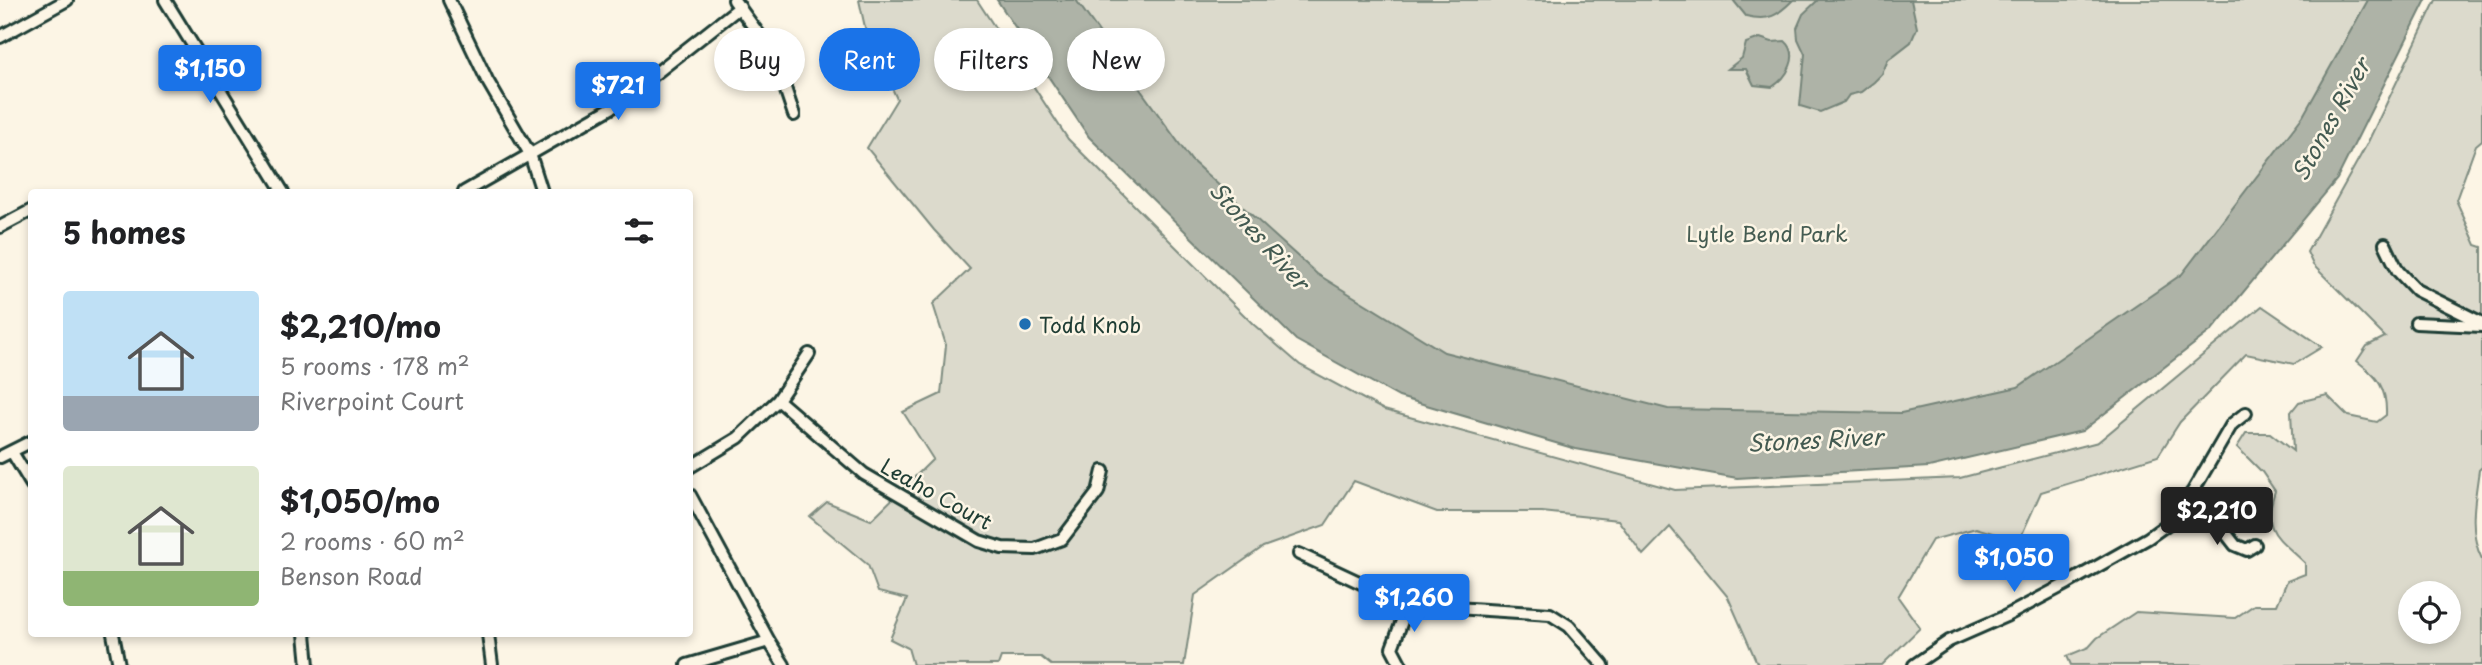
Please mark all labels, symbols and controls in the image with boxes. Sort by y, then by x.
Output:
chip: Buy [714,28,805,91]
chip: Rent [819,28,920,91]
chip: Filters [934,28,1053,91]
chip: New [1067,28,1165,91]
pin: $1,150 [153,46,267,105]
water label: Stones River [2282,48,2380,187]
text: $1,150 [174,50,246,85]
pin: $721 [577,62,659,122]
text: $721 [591,67,645,102]
water label: Stones River [1202,173,1321,300]
text: 5 homes [63,209,186,254]
icon: filters [620,212,658,250]
park label: Lytle Bend Park [1686,217,1848,249]
text: $2,210/mo [280,303,441,348]
place label: Todd Knob [1039,308,1141,340]
marker: Todd Knob [1017,316,1033,332]
icon: home [119,319,203,403]
text: 5 rooms · 178 m² [280,348,470,383]
text: Riverpoint Court [280,383,464,418]
water label: Stones River [1746,418,1887,460]
street label: Leaho Court [875,449,999,537]
text: $1,050/mo [280,478,440,523]
pin: $2,210 [2160,488,2274,547]
text: $2,210 [2177,492,2257,527]
icon: home [119,494,203,578]
text: 2 rooms · 60 m² [280,523,465,558]
pin: $1,050 [1957,534,2071,594]
text: $1,050 [1974,539,2054,574]
text: Benson Road [280,558,423,593]
pin: $1,260 [1357,574,1471,634]
text: $1,260 [1374,579,1454,614]
map controls [2398,581,2461,644]
button: locate [2398,581,2461,644]

